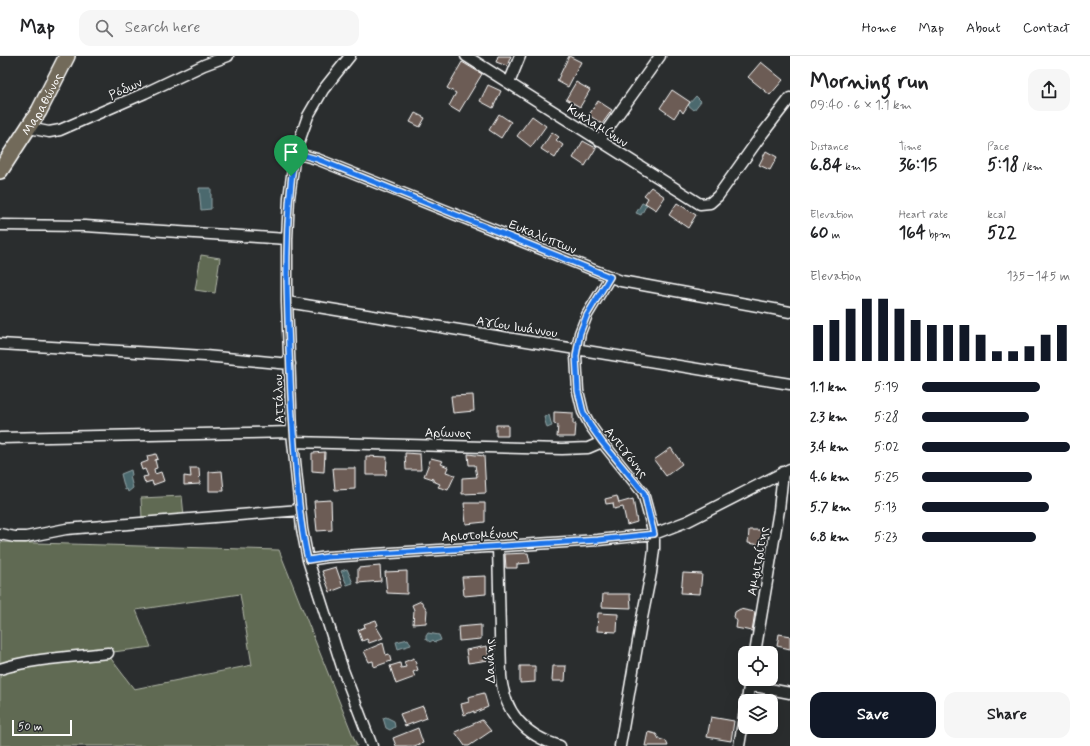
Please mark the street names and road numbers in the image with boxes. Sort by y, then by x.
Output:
street label: Μαραθώνος [18,70,67,139]
street label: Ρόδων [106,74,145,104]
street label: Κυκλαμίνων [564,101,631,152]
street label: Ευκαλύπτων [506,216,579,259]
street label: Αγίου Ιωάννου [475,313,559,342]
street label: Αττάλου [270,374,289,424]
street label: Αντιγόνης [600,424,652,482]
street label: Αρίωνος [425,425,472,442]
street label: Αριστομένους [441,525,519,546]
street label: Αμφιτρίτης [744,525,773,597]
street label: Δανάης [481,638,500,684]

